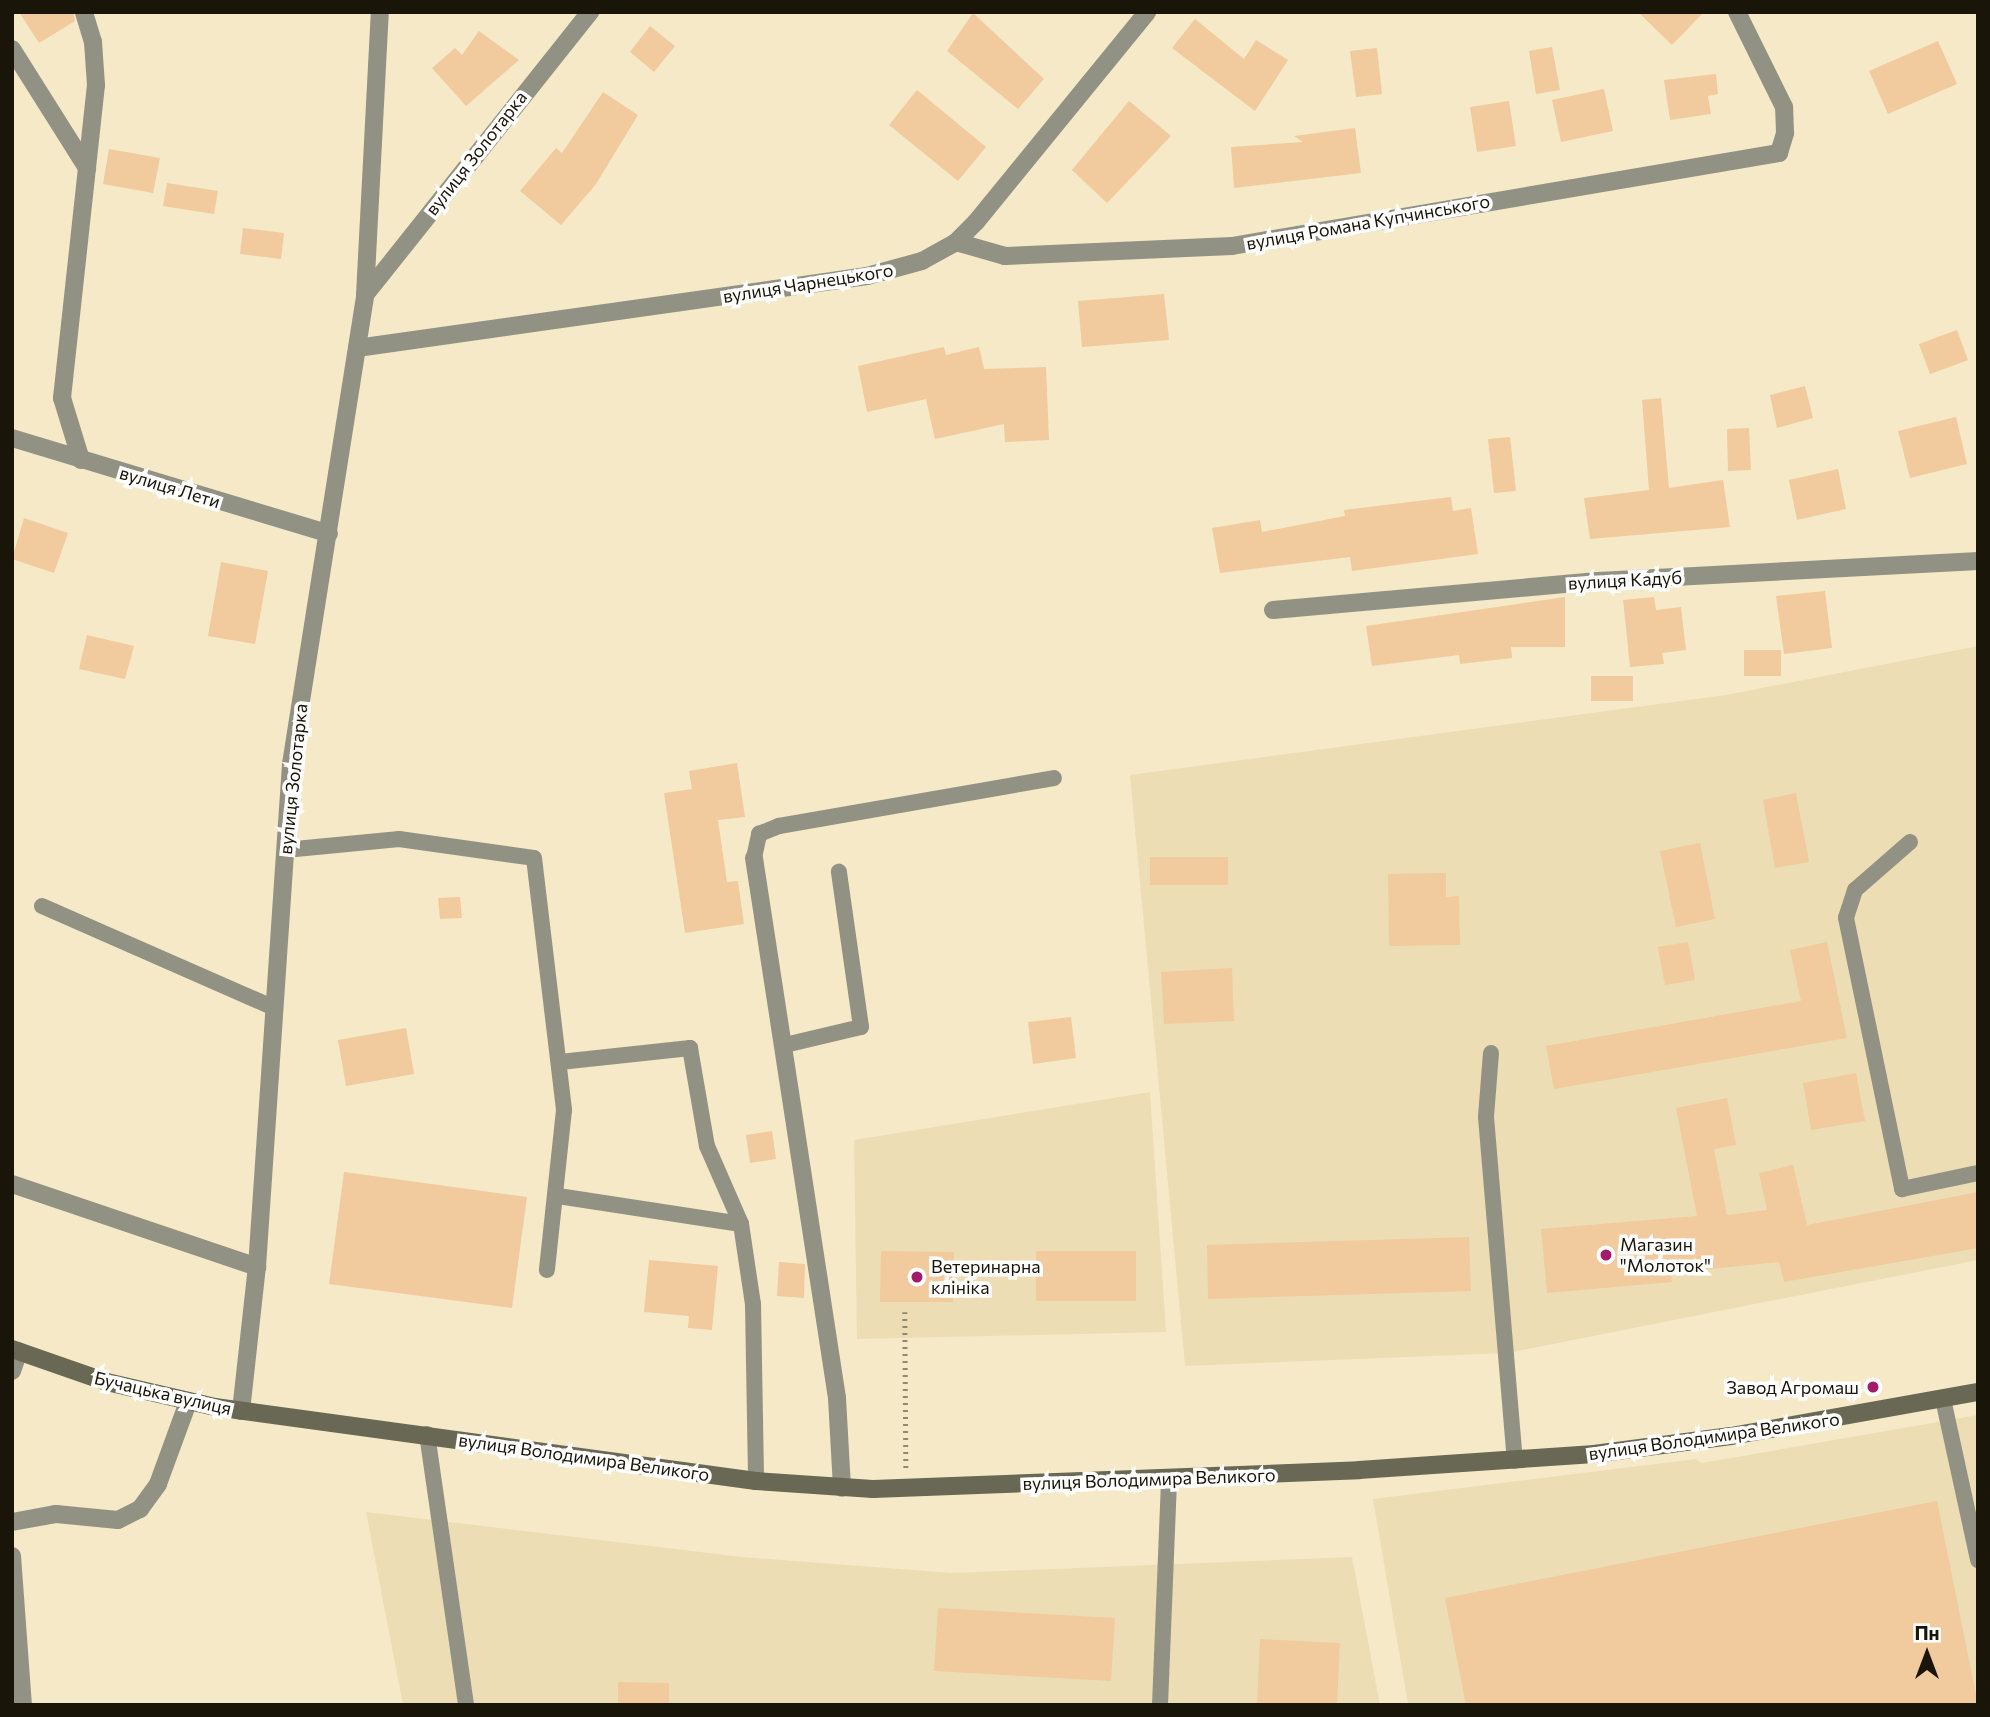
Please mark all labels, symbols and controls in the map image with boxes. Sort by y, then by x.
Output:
street label: вулиця Золотарка [421,87,531,219]
street label: вулиця Романа Купчинського [1245,190,1491,254]
street label: вулиця Чарнецького [721,259,895,307]
street label: вулиця Лети [117,461,223,513]
street label: вулиця Кадуб [1567,566,1683,594]
street label: вулиця Золотарка [274,703,312,855]
place label: Магазин "Молоток" [1620,1234,1711,1276]
marker: Магазин "Молоток" [1598,1247,1614,1263]
place label: Ветеринарна клініка [931,1256,1040,1298]
marker: Ветеринарна клініка [909,1269,925,1285]
street label: Бучацька вулиця [92,1367,234,1419]
place label: Завод Агромаш [1727,1376,1859,1398]
marker: Завод Агромаш [1865,1379,1881,1395]
street label: вулиця Володимира Великого [1587,1408,1841,1464]
street label: вулиця Володимира Великого [457,1429,711,1485]
street label: вулиця Володимира Великого [1022,1464,1276,1494]
north arrow [1892,1619,1962,1689]
text: Пн [1914,1621,1940,1644]

